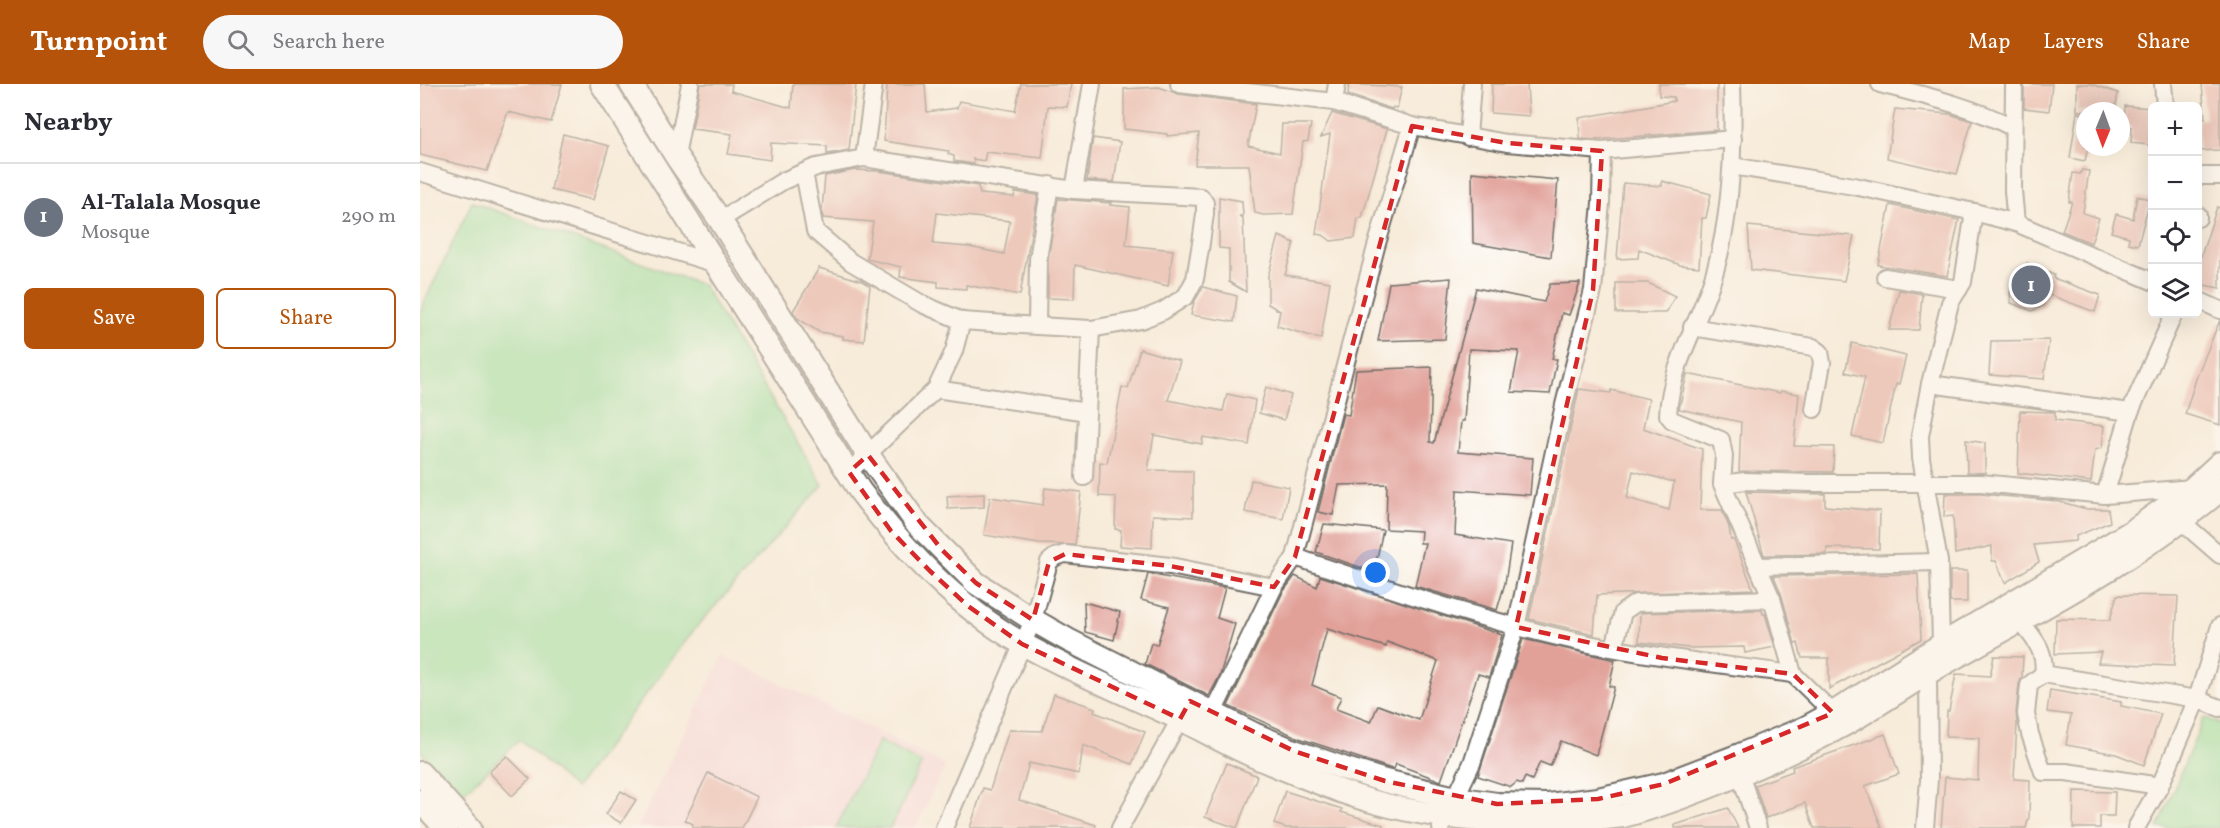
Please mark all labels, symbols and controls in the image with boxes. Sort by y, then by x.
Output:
search box [203,15,623,69]
text: Turnpoint [30,23,167,62]
icon: search [224,26,257,59]
text: Search here [272,27,385,58]
text: Map [1968,28,2010,57]
text: Layers [2043,28,2104,57]
text: Share [2137,28,2190,57]
north arrow [2076,102,2130,156]
map controls [2148,102,2202,318]
button: + [2148,102,2202,156]
text: Nearby [24,105,113,141]
button: − [2148,156,2202,210]
text: Al-Talala Mosque [81,188,261,219]
text: 1 [39,203,48,231]
text: 290 m [341,203,396,231]
button: locate [2148,210,2202,264]
text: Mosque [81,219,150,247]
pin: 1 [2012,262,2050,308]
button: layers [2148,264,2202,318]
button: Save [24,288,204,349]
button: Share [216,288,396,349]
your location [1361,558,1390,587]

